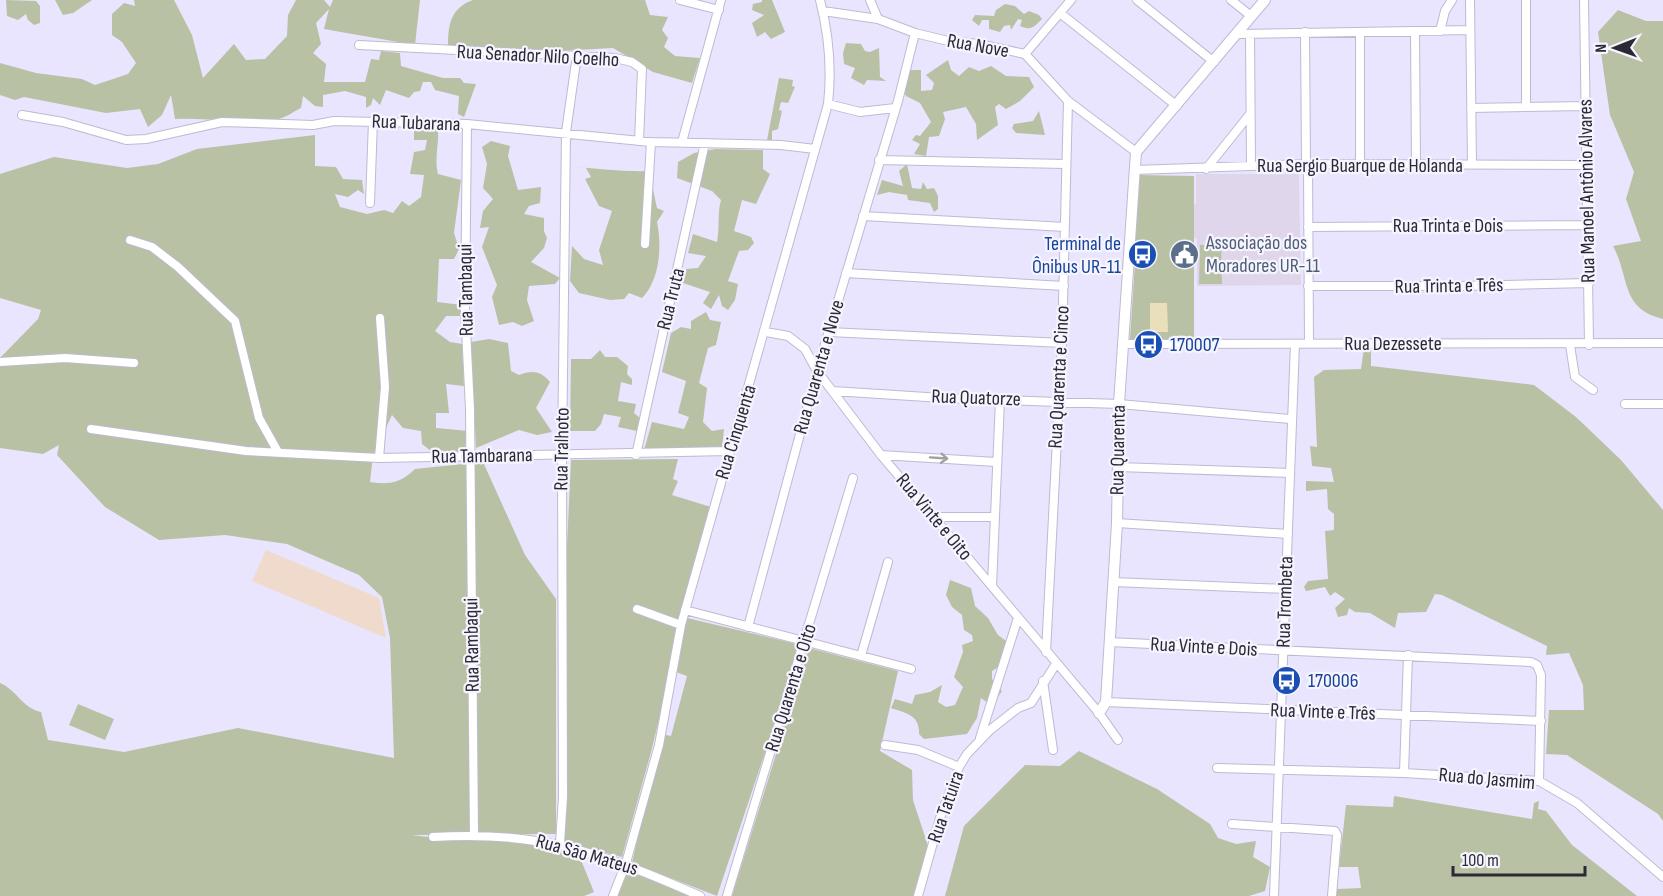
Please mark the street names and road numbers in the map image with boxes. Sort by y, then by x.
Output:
street label: Rua Nove [945,29,1011,63]
street label: Rua Senador Nilo Coelho [456,40,620,72]
street label: Rua Manoel Antônio Alvares [1573,99,1601,283]
street label: Rua Tubarana [371,109,461,137]
street label: Rua Sergio Buarque de Holanda [1257,154,1463,178]
street label: Rua Trinta e Dois [1393,214,1503,238]
street label: Rua Tambaqui [453,244,479,336]
street label: Rua Truta [652,266,690,332]
street label: Rua Trinta e Três [1394,273,1504,299]
street label: Rua Quarenta e Nove [788,297,850,437]
street label: Rua Quarenta e Cinco [1043,305,1075,449]
street label: Rua Dezessete [1344,332,1442,356]
street label: Rua Cinquenta [710,382,762,482]
street label: Rua Quatorze [931,384,1021,412]
street label: Rua Quarenta [1105,405,1131,495]
street label: Rua Tralhoto [549,407,575,491]
street label: Rua Tambarana [431,443,533,469]
street label: Rua Vinte e Oito [891,469,977,565]
street label: Rua Trombeta [1271,556,1299,648]
street label: Rua Rambaqui [459,598,485,692]
street label: Rua Quarenta e Oito [760,621,822,755]
street label: Rua Vinte e Dois [1150,632,1258,662]
street label: Rua Vinte e Três [1270,698,1376,726]
street label: Rua do Jasmim [1438,763,1536,795]
street label: Rua Tatuira [923,768,969,846]
street label: Rua São Mateus [533,829,641,881]

